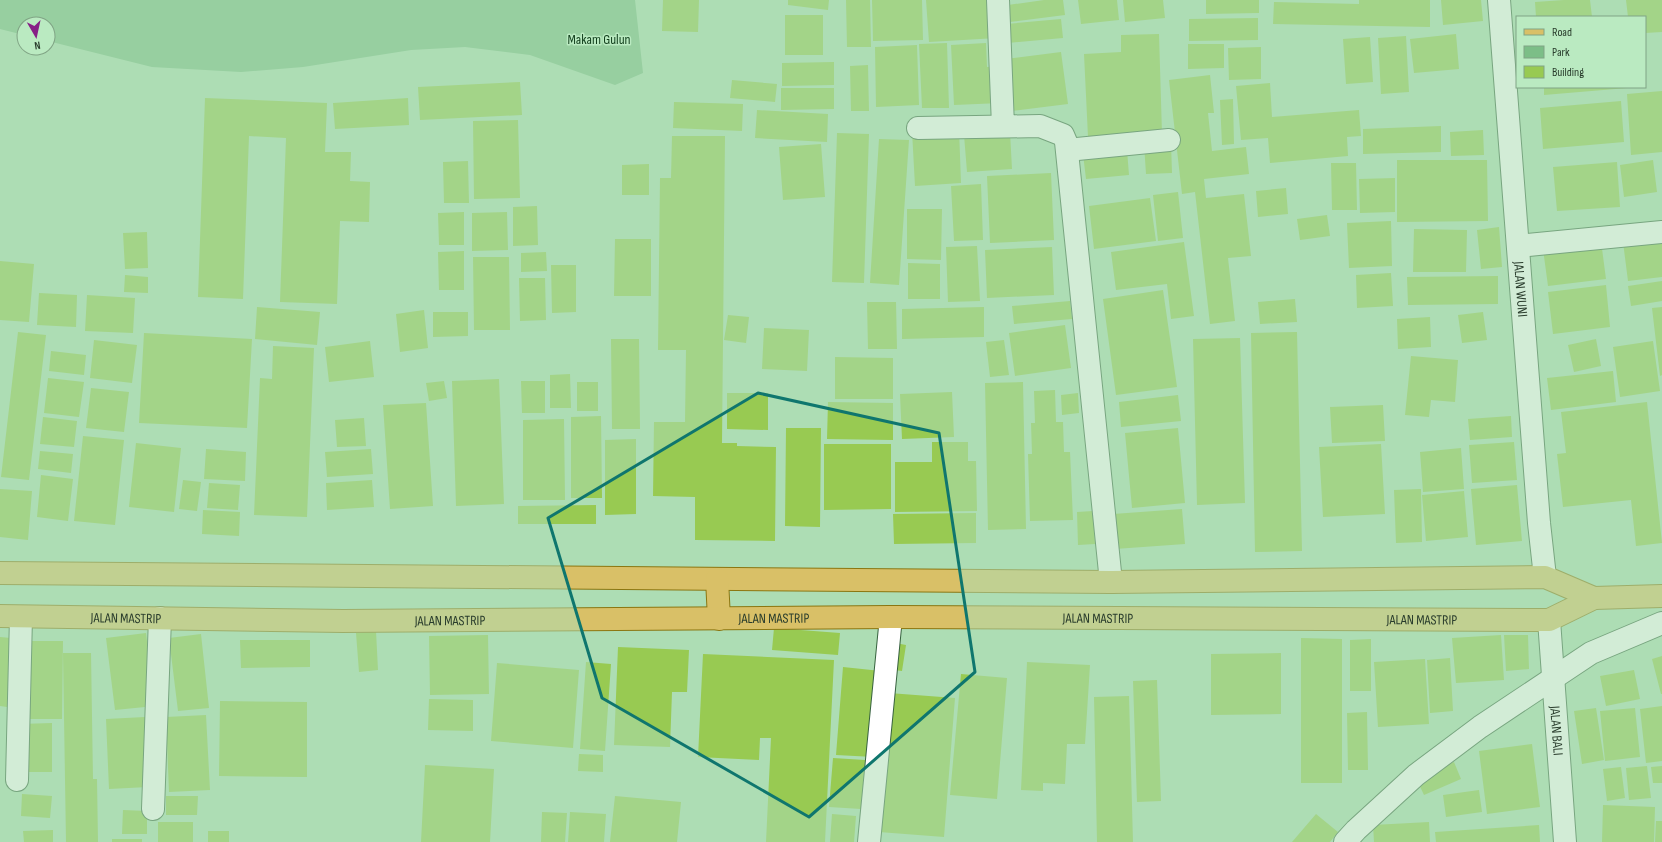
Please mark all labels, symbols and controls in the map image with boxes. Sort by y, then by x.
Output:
north arrow [16,16,56,56]
legend [1516,16,1646,88]
text: Road [1552,25,1572,40]
park label: Makam Gulun [568,31,630,48]
text: N [33,39,41,52]
text: Park [1552,45,1570,60]
text: Building [1552,65,1584,80]
street label: JALAN WUNI [1510,260,1531,318]
street label: JALAN MASTRIP [89,609,162,627]
street label: JALAN MASTRIP [738,610,809,627]
street label: JALAN MASTRIP [1062,610,1133,627]
street label: JALAN MASTRIP [1386,611,1457,629]
street label: JALAN MASTRIP [414,612,485,629]
street label: JALAN BALI [1546,704,1567,756]

